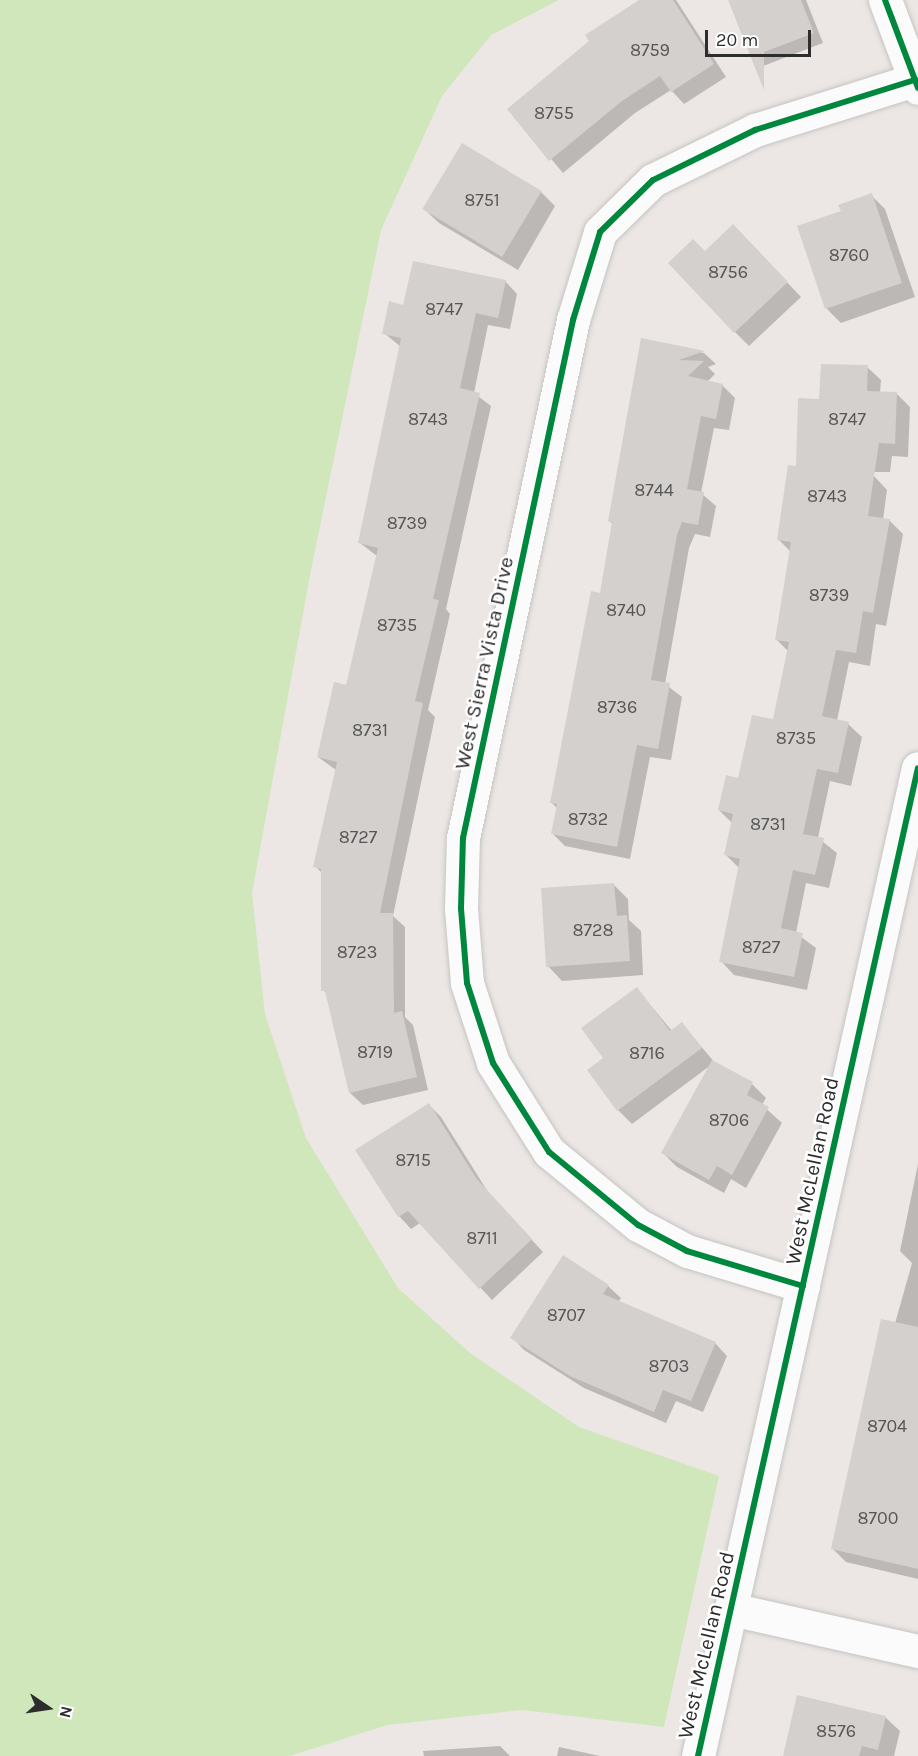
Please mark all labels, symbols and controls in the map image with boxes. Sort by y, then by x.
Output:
scale bar [708,18,814,56]
text: 20 m [716,29,758,51]
house number: 8759 [630,39,670,61]
house number: 8755 [534,102,574,124]
house number: 8751 [464,189,500,211]
house number: 8760 [829,244,869,266]
house number: 8756 [708,261,748,283]
house number: 8747 [425,298,463,320]
house number: 8743 [408,408,448,430]
house number: 8747 [828,408,866,430]
house number: 8744 [634,479,674,501]
house number: 8743 [807,485,847,507]
house number: 8739 [387,512,427,534]
street label: West Sierra Vista Drive [449,554,519,772]
house number: 8739 [809,584,849,606]
house number: 8740 [606,599,646,621]
house number: 8735 [377,614,417,636]
house number: 8736 [597,696,637,718]
house number: 8731 [352,719,388,741]
house number: 8735 [776,727,816,749]
house number: 8732 [568,808,608,830]
house number: 8731 [750,813,786,835]
house number: 8727 [339,826,377,848]
house number: 8728 [572,919,614,941]
house number: 8727 [742,936,780,958]
house number: 8723 [337,941,377,963]
house number: 8719 [357,1041,393,1063]
house number: 8716 [629,1042,665,1064]
street label: West McLellan Road [780,1075,844,1267]
house number: 8706 [709,1109,749,1131]
house number: 8715 [395,1149,431,1171]
house number: 8711 [466,1227,498,1249]
house number: 8707 [547,1304,585,1326]
house number: 8703 [649,1355,689,1377]
house number: 8704 [867,1415,907,1437]
house number: 8700 [858,1507,898,1529]
street label: West McLellan Road [672,1549,740,1741]
north arrow [18,1678,78,1738]
text: N [55,1704,77,1720]
house number: 8576 [816,1720,856,1742]

